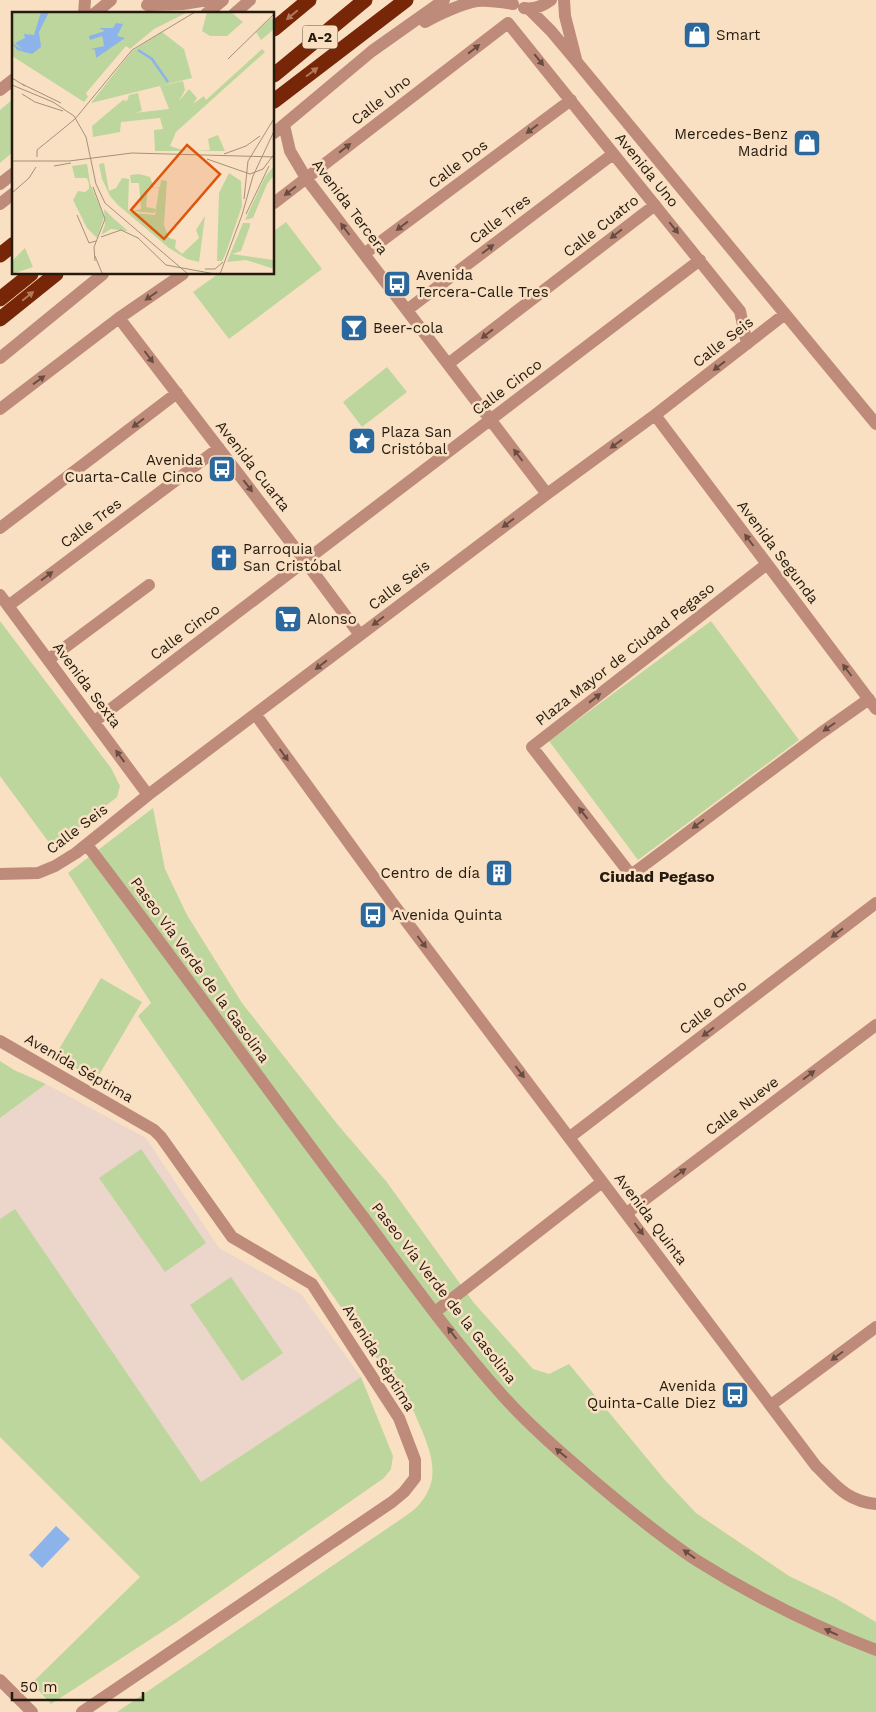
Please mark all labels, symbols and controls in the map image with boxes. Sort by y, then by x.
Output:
one-way arrow [285,9,298,20]
inset map [12,12,275,275]
shop icon: Smart [682,20,712,50]
road number: A-2 [302,26,338,48]
place label: Smart [716,26,761,44]
one-way arrow [467,44,480,54]
one-way arrow [533,54,544,67]
one-way arrow [306,66,319,77]
street label: Calle Uno [348,71,414,129]
one-way arrow [525,124,539,134]
place label: Mercedes-Benz Madrid [674,125,788,160]
shop icon: Mercedes-Benz Madrid [792,128,822,158]
street label: Avenida Uno [611,129,683,211]
street label: Calle Dos [425,136,491,192]
one-way arrow [338,143,351,154]
street label: Avenida Tercera [308,156,392,259]
one-way arrow [284,185,297,196]
street label: Calle Tres [466,190,534,248]
street label: Calle Cuatro [560,191,642,261]
one-way arrow [396,221,409,232]
one-way arrow [668,221,679,234]
one-way arrow [339,222,350,235]
one-way arrow [610,229,623,240]
one-way arrow [481,244,495,254]
place label: Avenida Tercera-Calle Tres [416,266,549,301]
bus stop icon: Avenida Tercera-Calle Tres [382,269,412,299]
one-way arrow [21,291,34,302]
one-way arrow [144,291,158,301]
bar icon: Beer-cola [339,313,369,343]
street label: Calle Seis [689,313,757,371]
place label: Beer-cola [373,319,444,337]
one-way arrow [481,328,494,339]
one-way arrow [144,350,154,364]
street label: Calle Cinco [469,355,545,419]
one-way arrow [713,360,726,371]
one-way arrow [32,375,46,385]
street label: Avenida Cuarta [212,417,294,515]
one-way arrow [131,418,145,428]
place label: Plaza San Cristóbal [381,423,452,458]
place icon: Plaza San Cristóbal [347,426,377,456]
one-way arrow [610,438,623,449]
one-way arrow [512,449,523,462]
place label: Avenida Cuarta-Calle Cinco [64,451,204,486]
bus stop icon: Avenida Cuarta-Calle Cinco [207,454,237,484]
one-way arrow [243,479,253,493]
street label: Calle Tres [57,494,125,552]
street label: Avenida Segunda [733,497,823,608]
one-way arrow [501,518,515,528]
one-way arrow [744,533,754,547]
place label: Parroquia San Cristóbal [243,540,342,575]
church icon: Parroquia San Cristóbal [209,543,239,573]
street label: Calle Seis [365,556,433,614]
one-way arrow [40,571,53,582]
street label: Plaza Mayor de Ciudad Pegaso [532,579,718,729]
street label: Calle Cinco [147,600,223,664]
supermarket icon: Alonso [273,604,303,634]
place label: Alonso [307,610,357,628]
one-way arrow [372,615,385,626]
street label: Avenida Sexta [49,639,125,732]
one-way arrow [315,659,328,670]
one-way arrow [841,664,852,677]
one-way arrow [588,693,601,704]
one-way arrow [822,722,836,732]
one-way arrow [279,748,290,761]
one-way arrow [115,749,125,763]
street label: Calle Seis [43,800,111,858]
one-way arrow [578,806,588,820]
one-way arrow [692,819,705,830]
building icon: Centro de día [484,858,514,888]
place label: Centro de día [381,864,481,882]
district label: Ciudad Pegaso [599,867,715,886]
street label: Paseo Vía Verde de la Gasolina [127,874,274,1067]
bus stop icon: Avenida Quinta [358,900,388,930]
place label: Avenida Quinta [392,906,503,924]
one-way arrow [831,927,844,938]
one-way arrow [417,935,428,948]
street label: Calle Ocho [676,976,750,1038]
one-way arrow [702,1026,715,1037]
street label: Avenida Séptima [21,1030,137,1107]
one-way arrow [515,1065,526,1078]
one-way arrow [802,1070,816,1080]
street label: Calle Nueve [702,1073,782,1139]
one-way arrow [673,1167,686,1178]
street label: Avenida Quinta [611,1170,692,1269]
street label: Paseo Vía Verde de la Gasolina [368,1199,521,1387]
one-way arrow [634,1222,645,1235]
street label: Avenida Séptima [339,1301,419,1415]
one-way arrow [446,1327,457,1340]
one-way arrow [830,1351,844,1361]
place label: Avenida Quinta-Calle Diez [587,1377,717,1412]
bus stop icon: Avenida Quinta-Calle Diez [720,1380,750,1410]
one-way arrow [556,1447,568,1459]
one-way arrow [682,1549,695,1559]
one-way arrow [824,1628,838,1636]
scale bar [12,1670,144,1702]
text: 50 m [20,1678,57,1696]

